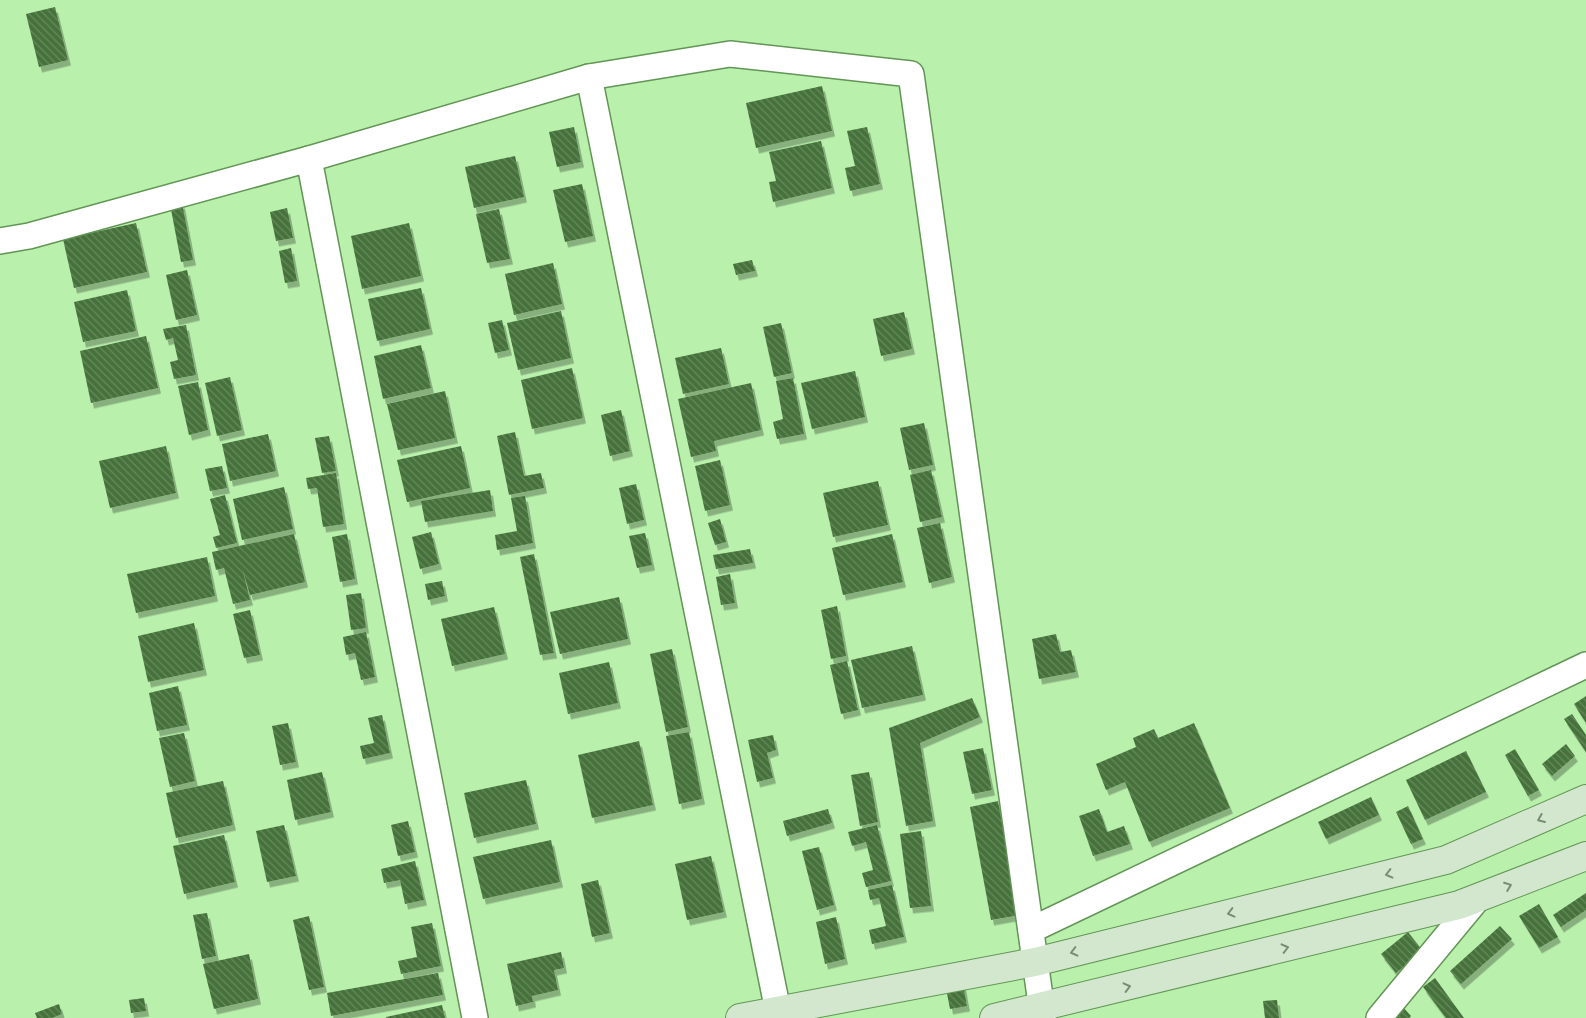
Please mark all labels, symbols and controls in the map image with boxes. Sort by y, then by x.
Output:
one-way arrow [1537,812,1546,823]
one-way arrow [1385,868,1394,879]
one-way arrow [1503,882,1512,892]
one-way arrow [1227,907,1236,918]
one-way arrow [1280,943,1289,954]
one-way arrow [1069,946,1078,957]
one-way arrow [1122,982,1131,993]

